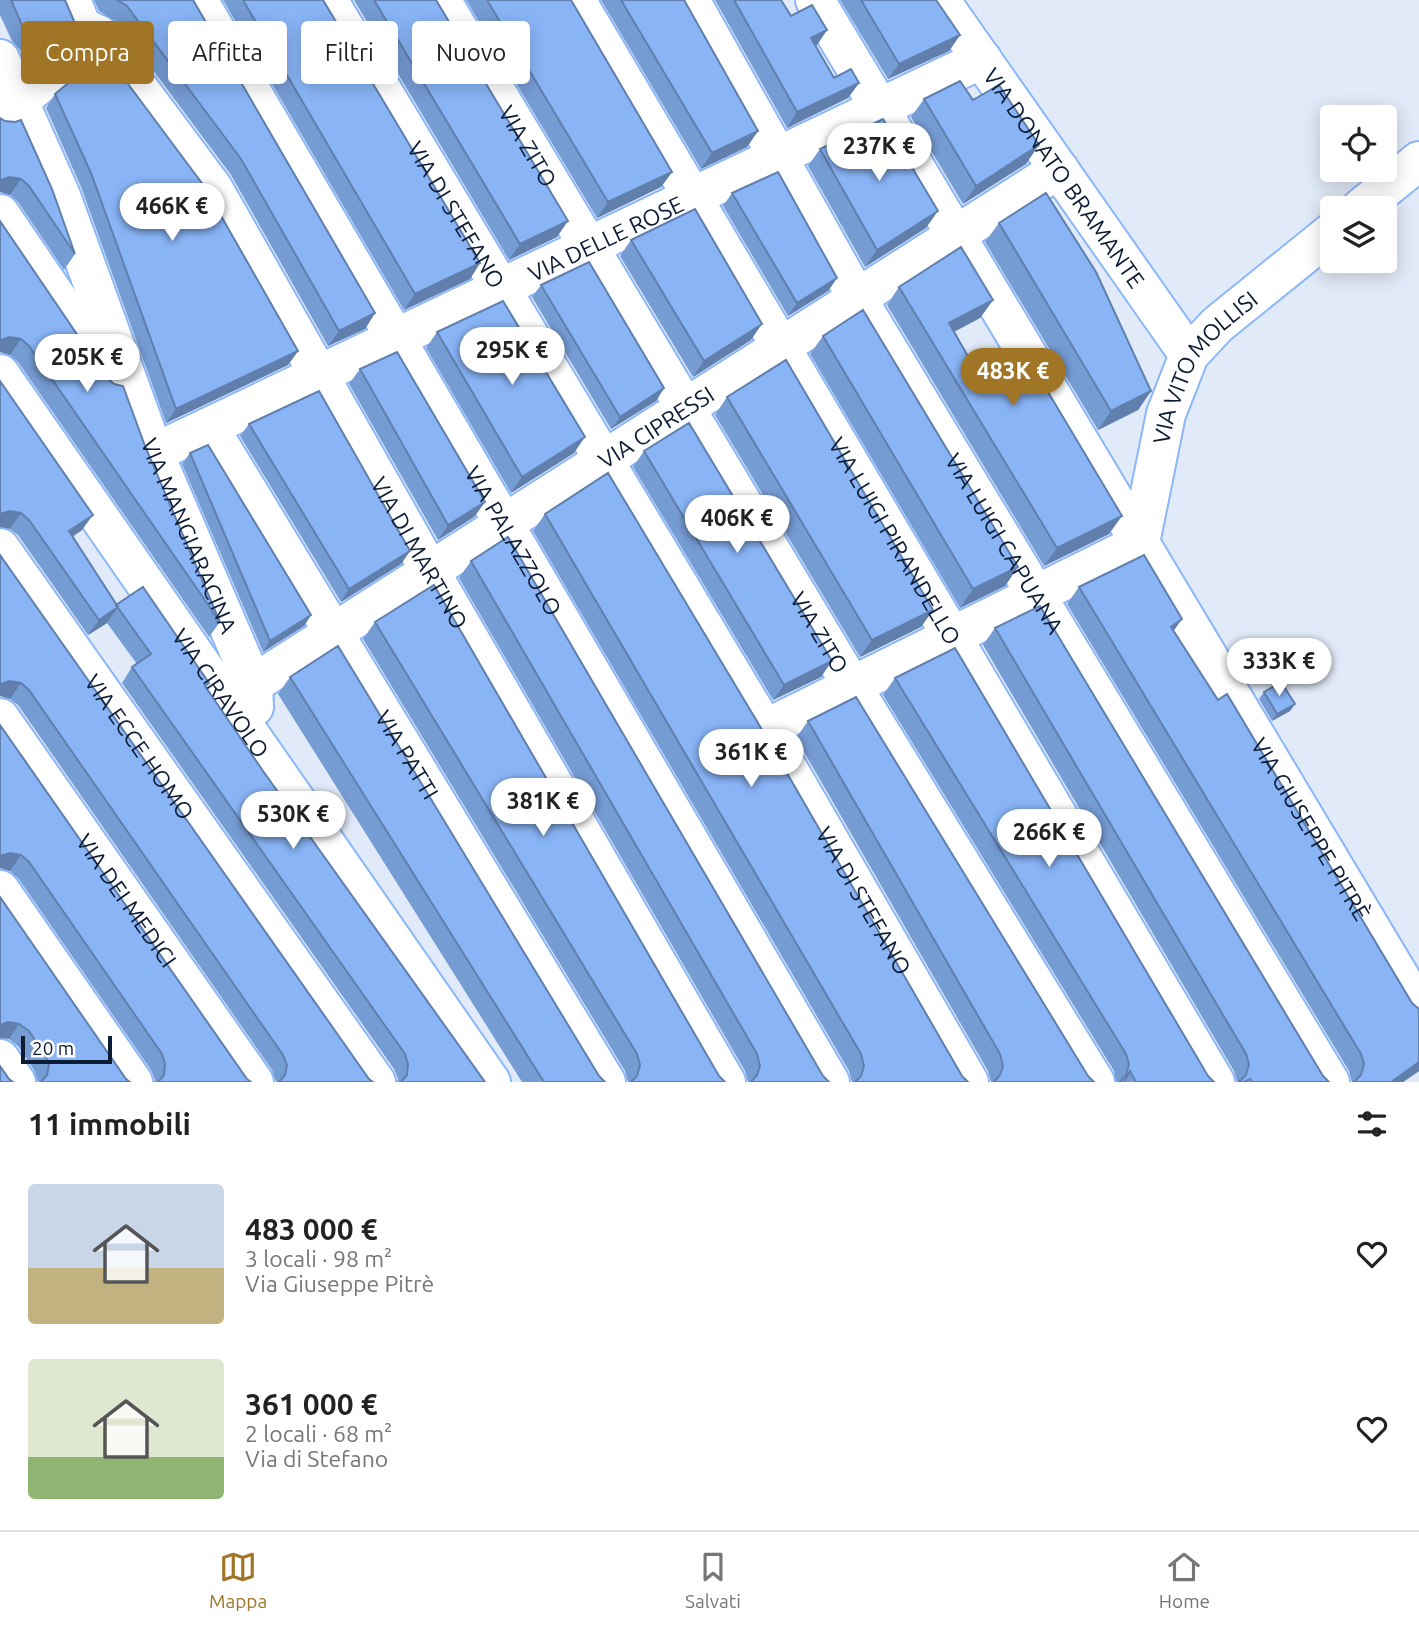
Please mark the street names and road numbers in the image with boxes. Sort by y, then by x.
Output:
street label: VIA DONATO BRAMANTE [979,63,1150,292]
street label: VIA ZITO [495,101,562,191]
street label: VIA DI STEFANO [403,137,510,292]
street label: VIA DELLE ROSE [524,191,687,286]
street label: VIA VITO MOLLISI [1148,285,1262,446]
street label: VIA CIPRESSI [594,381,718,473]
street label: VIA LUIGI PIRANDELLO [825,433,966,649]
street label: VIA MANGIARACINA [137,435,242,637]
street label: VIA LUIGI CAPUANA [941,449,1069,638]
street label: VIA PALAZZOLO [460,461,567,620]
street label: VIA DI MARTINO [367,472,473,633]
street label: VIA ZITO [786,587,854,677]
street label: VIA CIRAVOLO [168,624,274,762]
street label: VIA ECCE HOMO [80,669,199,824]
street label: VIA PATTI [371,706,444,803]
street label: VIA GIUSEPPE PITRÈ [1247,733,1376,924]
street label: VIA DI STEFANO [812,822,917,979]
street label: VIA DEI MEDICI [72,829,182,971]

